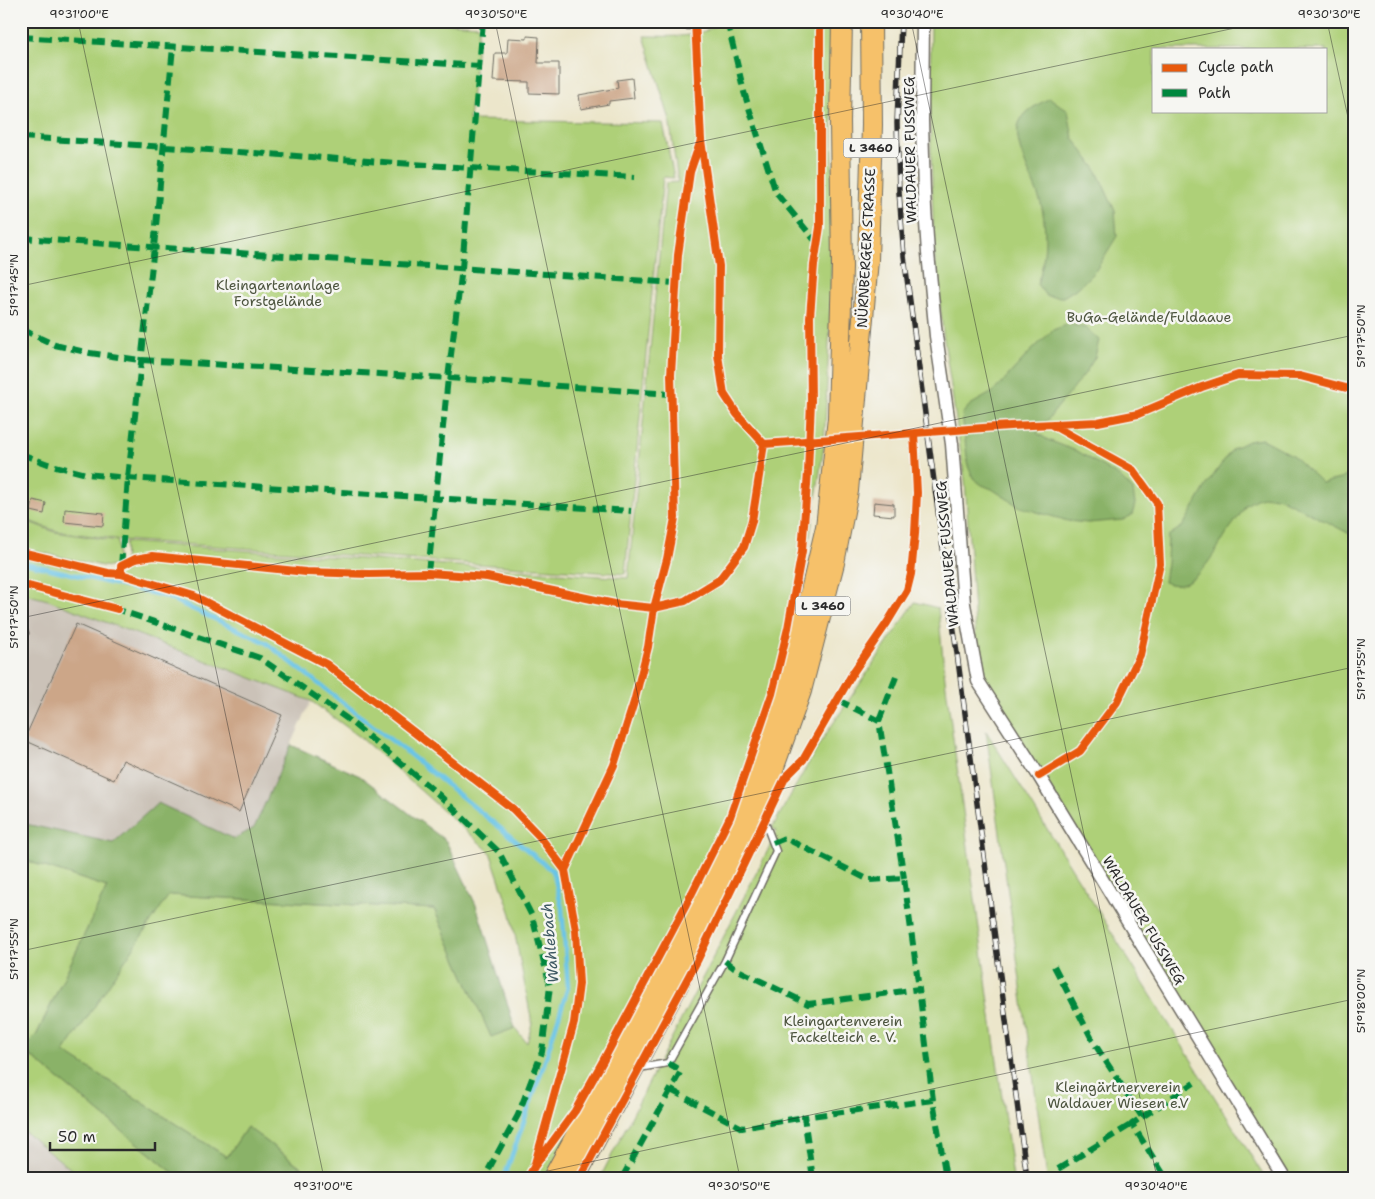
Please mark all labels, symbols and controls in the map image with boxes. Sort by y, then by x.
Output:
text: 9°31'00"E [49,6,109,22]
text: 9°30'50"E [465,6,527,22]
text: 9°30'40"E [881,6,943,22]
text: 9°30'30"E [1297,6,1361,22]
legend [1152,48,1328,112]
text: Cycle path [1198,57,1274,77]
street label: WALDAUER FUSSWEG [900,76,920,224]
text: Path [1198,83,1231,103]
road number: L 3460 [844,138,898,158]
street label: NÜRNBERGER STRASSE [853,167,879,328]
text: 51°17'45"N [6,254,22,316]
park label: Kleingartenanlage Forstgelände [216,276,340,310]
text: 51°17'50"N [1353,304,1369,368]
park label: BuGa-Gelände/Fuldaaue [1067,308,1231,326]
street label: WALDAUER FUSSWEG [932,480,962,628]
text: 51°17'50"N [6,585,22,649]
road number: L 3460 [796,596,850,616]
text: 51°17'55"N [1353,638,1369,700]
street label: WALDAUER FUSSWEG [1098,852,1190,988]
water label: Wahlebach [537,902,563,984]
text: 51°17'55"N [6,918,22,980]
text: 51°18'00"N [1353,969,1369,1033]
park label: Kleingartenverein Fackelteich e. V. [784,1012,903,1046]
park label: Kleingärtnerverein Waldauer Wiesen e.V [1047,1078,1189,1112]
scale bar [50,1119,155,1151]
text: 50 m [58,1127,96,1147]
text: 9°31'00"E [293,1178,353,1194]
text: 9°30'50"E [708,1178,770,1194]
text: 9°30'40"E [1125,1178,1187,1194]

